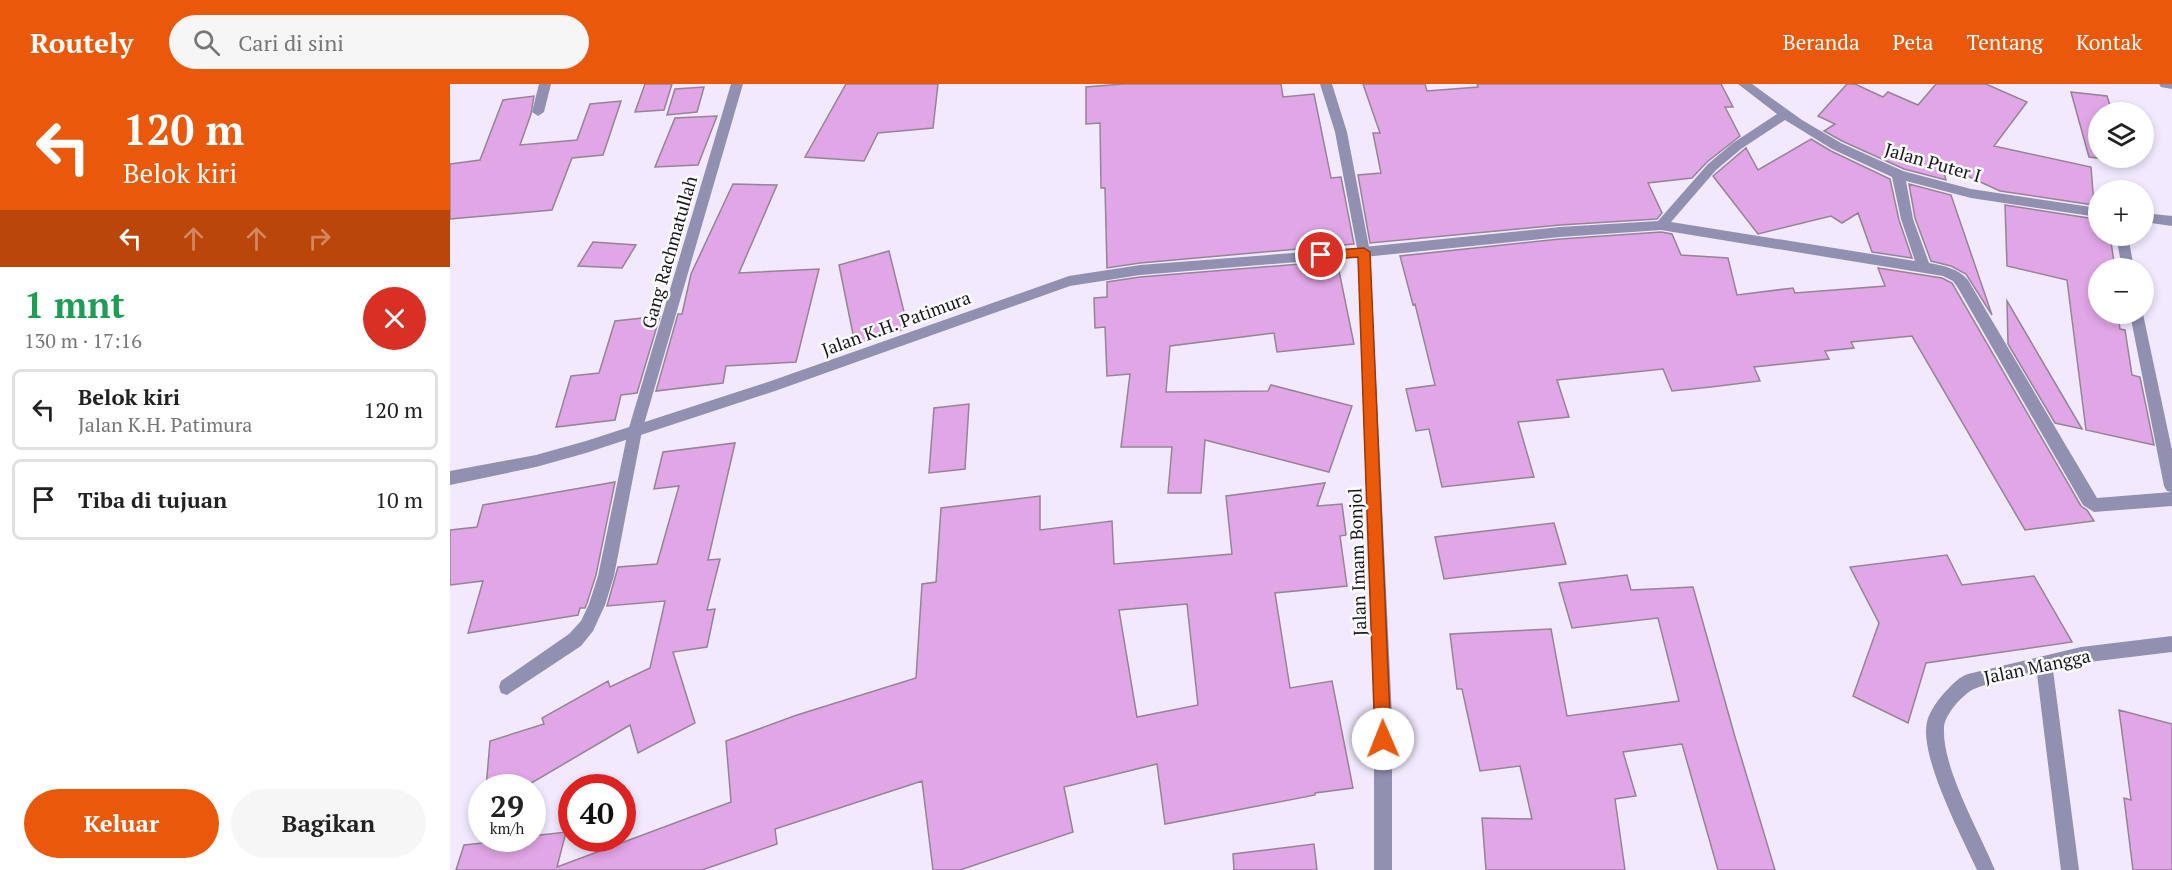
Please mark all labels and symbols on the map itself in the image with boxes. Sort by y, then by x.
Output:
street label: Jalan Puter I [1882,137,1984,187]
street label: Gang Rachmatullah [636,173,702,331]
pin [1295,229,1346,280]
street label: Jalan K.H. Patimura [818,285,974,361]
street label: Jalan Imam Bonjol [1342,488,1372,636]
street label: Jalan Mangga [1982,643,2092,689]
position arrow [1351,707,1415,771]
speed limit sign: 40 [558,774,636,852]

